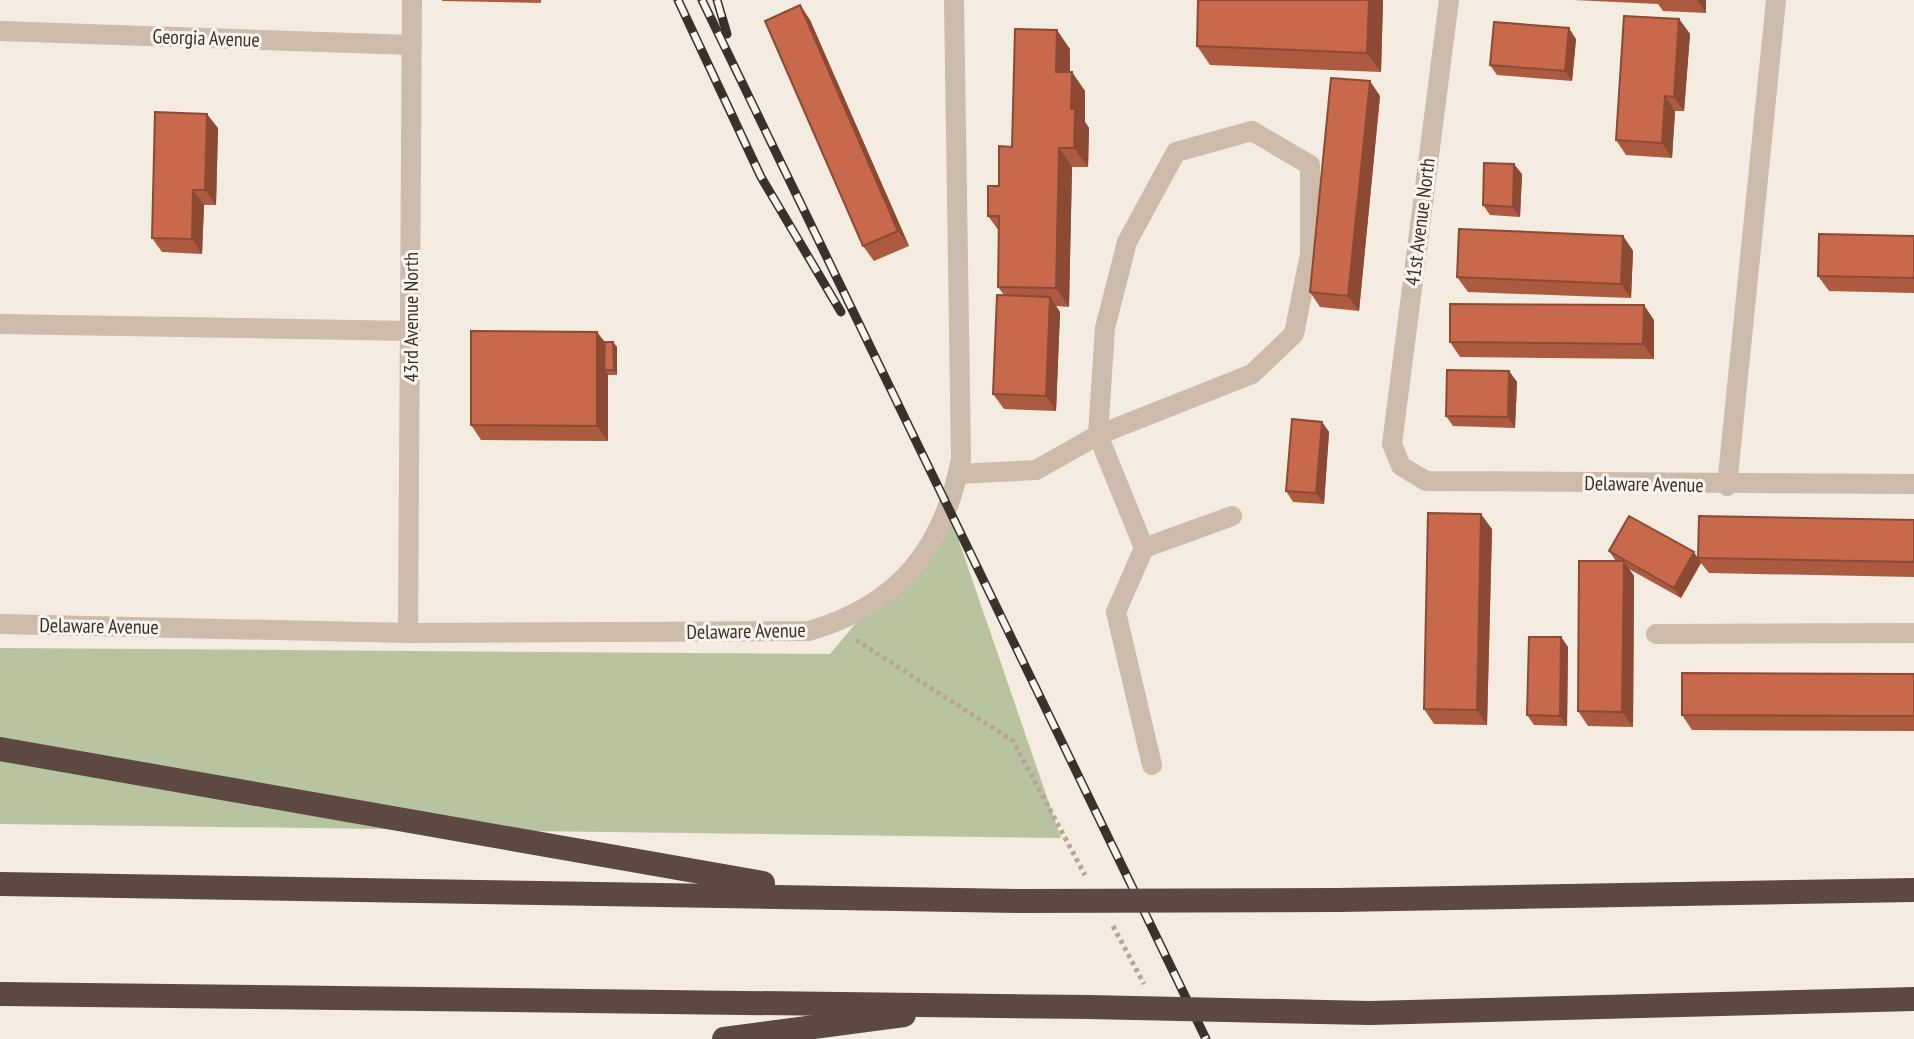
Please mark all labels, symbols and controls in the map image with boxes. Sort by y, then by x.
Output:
street label: Georgia Avenue [152,23,260,53]
street label: 41st Avenue North [1399,157,1441,287]
street label: 43rd Avenue North [398,252,424,382]
street label: Delaware Avenue [1584,470,1704,498]
street label: Delaware Avenue [39,612,159,640]
street label: Delaware Avenue [686,617,806,645]

